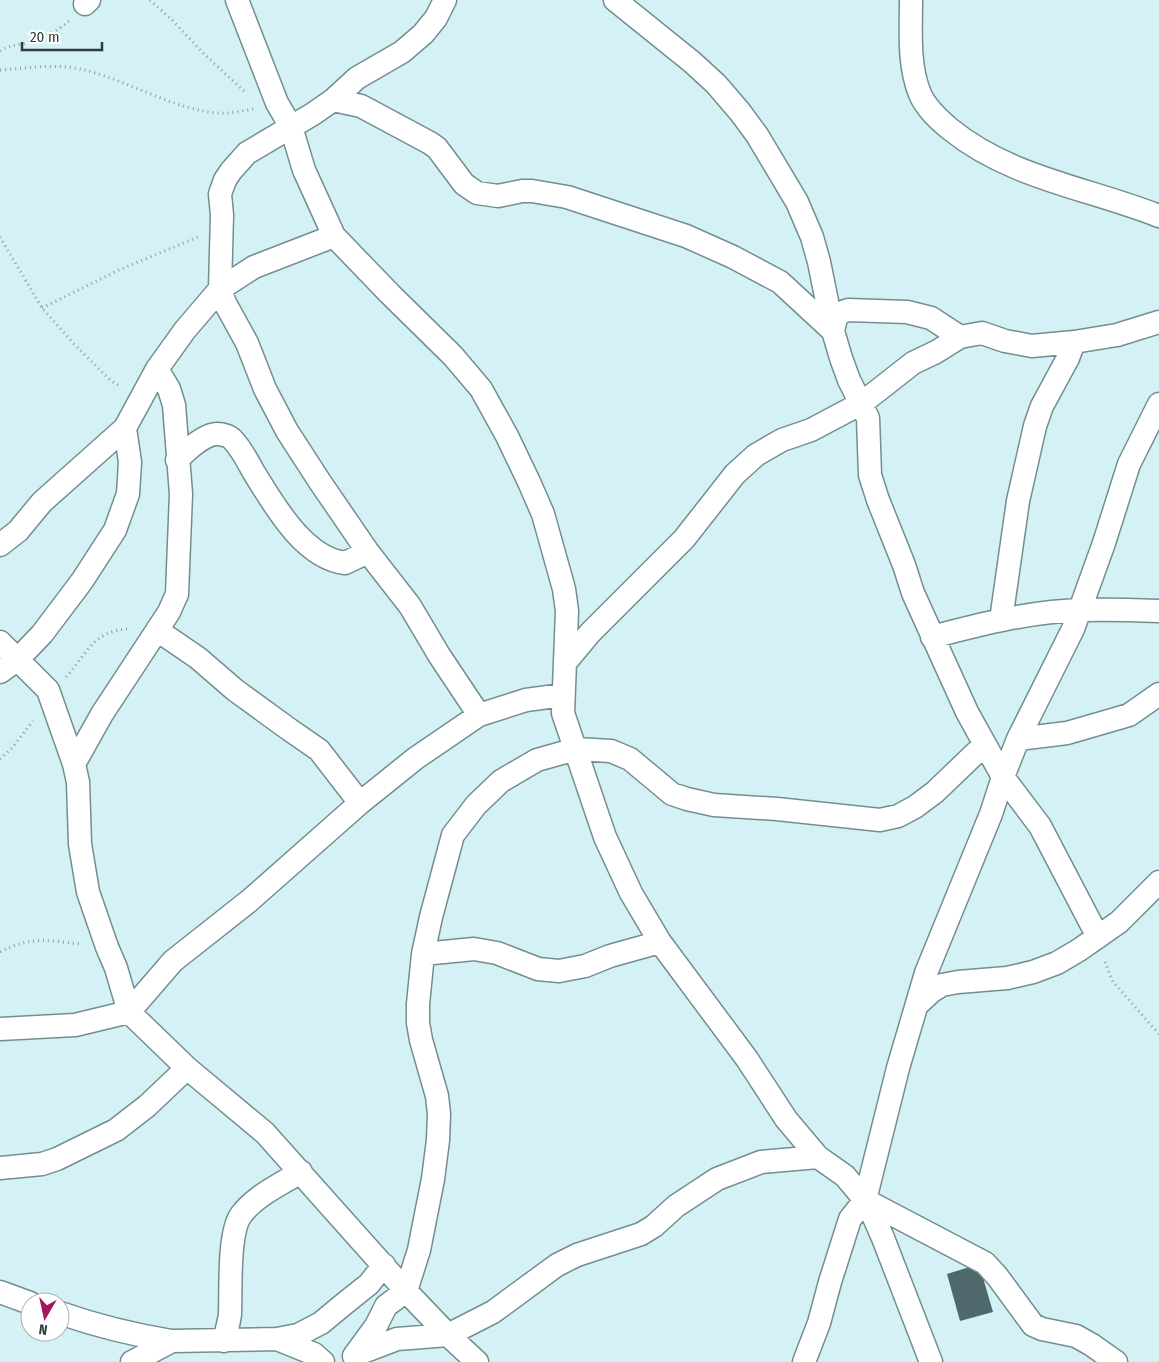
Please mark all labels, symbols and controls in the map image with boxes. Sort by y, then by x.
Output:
scale bar [22,20,102,52]
text: 20 m [30,28,60,46]
north arrow [20,1292,70,1342]
text: N [38,1320,49,1338]

